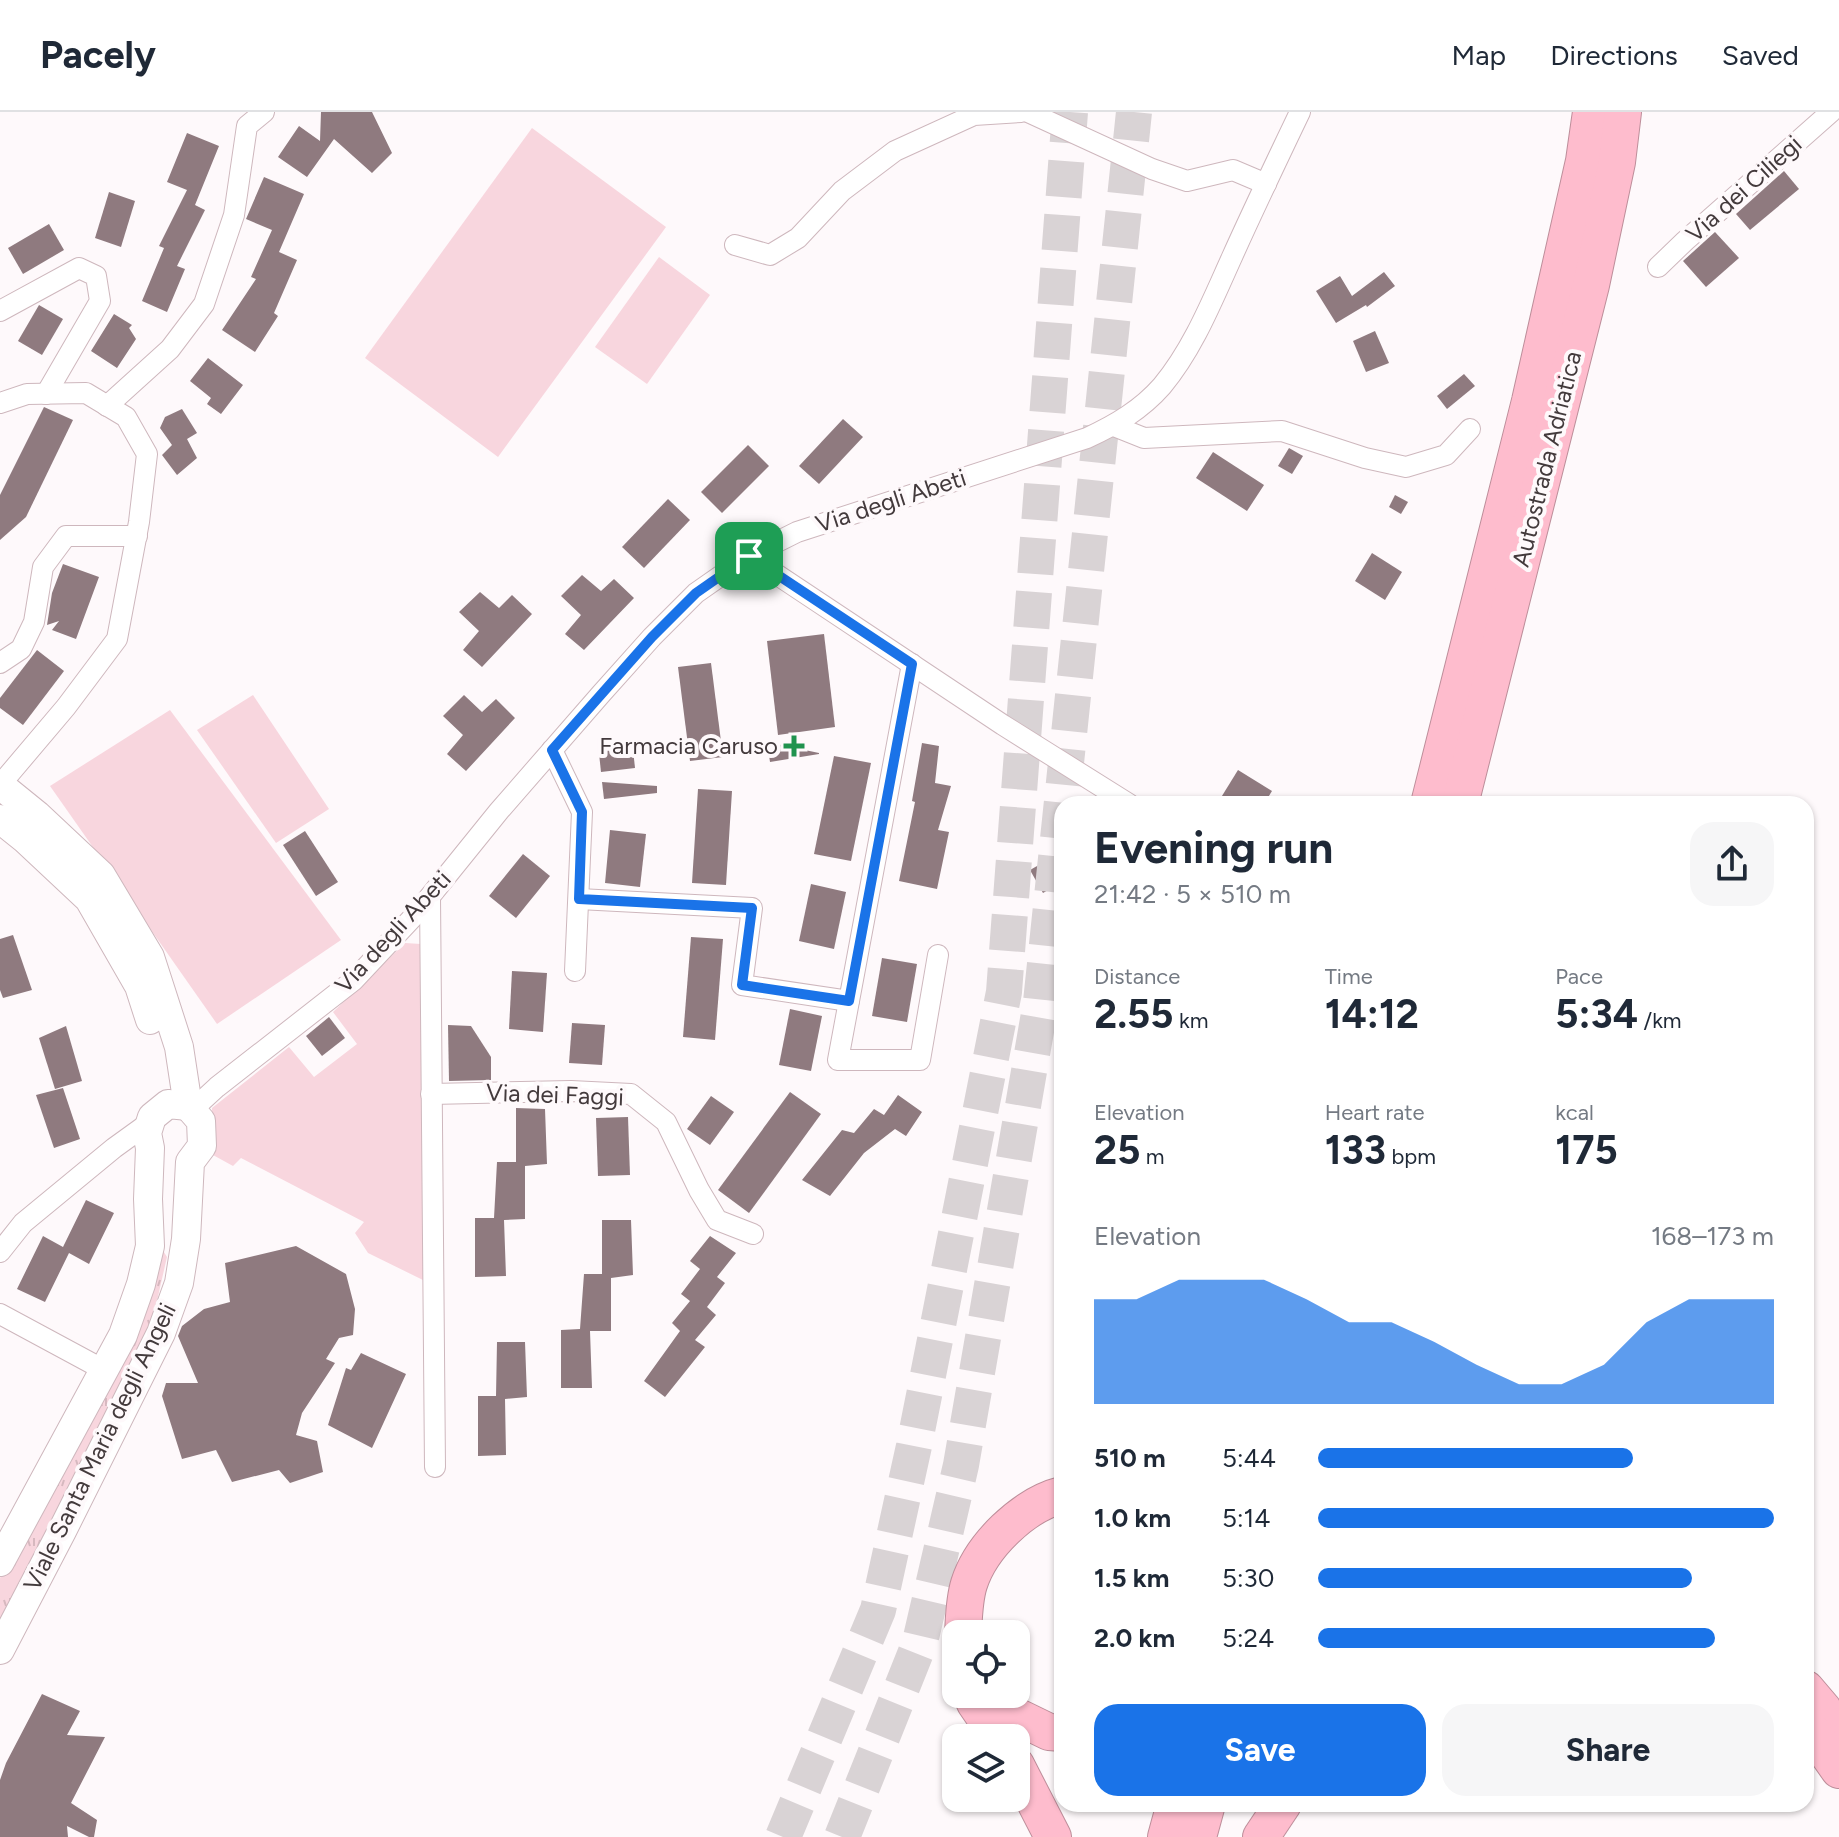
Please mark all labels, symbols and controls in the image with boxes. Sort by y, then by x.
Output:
text: Pacely [40,32,156,78]
text: Map [1452,38,1506,72]
text: Directions [1550,38,1678,72]
text: Saved [1722,38,1799,72]
street label: Via dei Ciliegi [1680,129,1807,248]
street label: Autostrada Adriatica [1506,348,1587,570]
street label: Via degli Abeti [812,463,970,538]
pin [715,522,783,590]
icon: arrive [727,534,771,578]
place label: Farmacia Caruso [599,731,778,760]
marker: Farmacia Caruso [785,737,803,755]
text: Evening run [1094,821,1333,874]
button: share [1690,822,1774,906]
street label: Via degli Abeti [329,865,457,999]
text: 21:42 · 5 × 510 m [1094,878,1291,910]
text: Distance [1094,963,1180,990]
text: Time [1325,963,1373,990]
text: Pace [1555,963,1603,990]
text: 2.55 [1094,990,1174,1038]
text: 14:12 [1325,990,1419,1038]
text: 5:34 [1555,990,1638,1038]
text: km [1174,1007,1208,1034]
text: /km [1638,1007,1682,1034]
street label: Via dei Faggi [486,1078,624,1111]
text: Elevation [1094,1099,1184,1126]
text: Heart rate [1325,1099,1425,1126]
text: kcal [1555,1099,1594,1126]
text: 25 [1094,1126,1140,1174]
text: 133 [1325,1126,1386,1174]
text: 175 [1555,1126,1618,1174]
text: m [1140,1143,1165,1170]
text: bpm [1386,1143,1436,1170]
text: Elevation [1094,1220,1201,1252]
text: 168–173 m [1651,1220,1774,1252]
street label: Viale Santa Maria degli Angeli [17,1298,182,1595]
text: 510 m [1094,1442,1166,1474]
text: 5:44 [1222,1442,1276,1474]
text: 1.0 km [1094,1502,1171,1534]
text: 5:14 [1222,1502,1270,1534]
text: 1.5 km [1094,1562,1169,1594]
text: 5:30 [1222,1562,1274,1594]
map controls [942,1620,1030,1812]
button: locate [942,1620,1030,1708]
text: 2.0 km [1094,1622,1175,1654]
text: 5:24 [1222,1622,1274,1654]
button: Save [1094,1704,1426,1796]
button: Share [1442,1704,1774,1796]
button: layers [942,1724,1030,1812]

